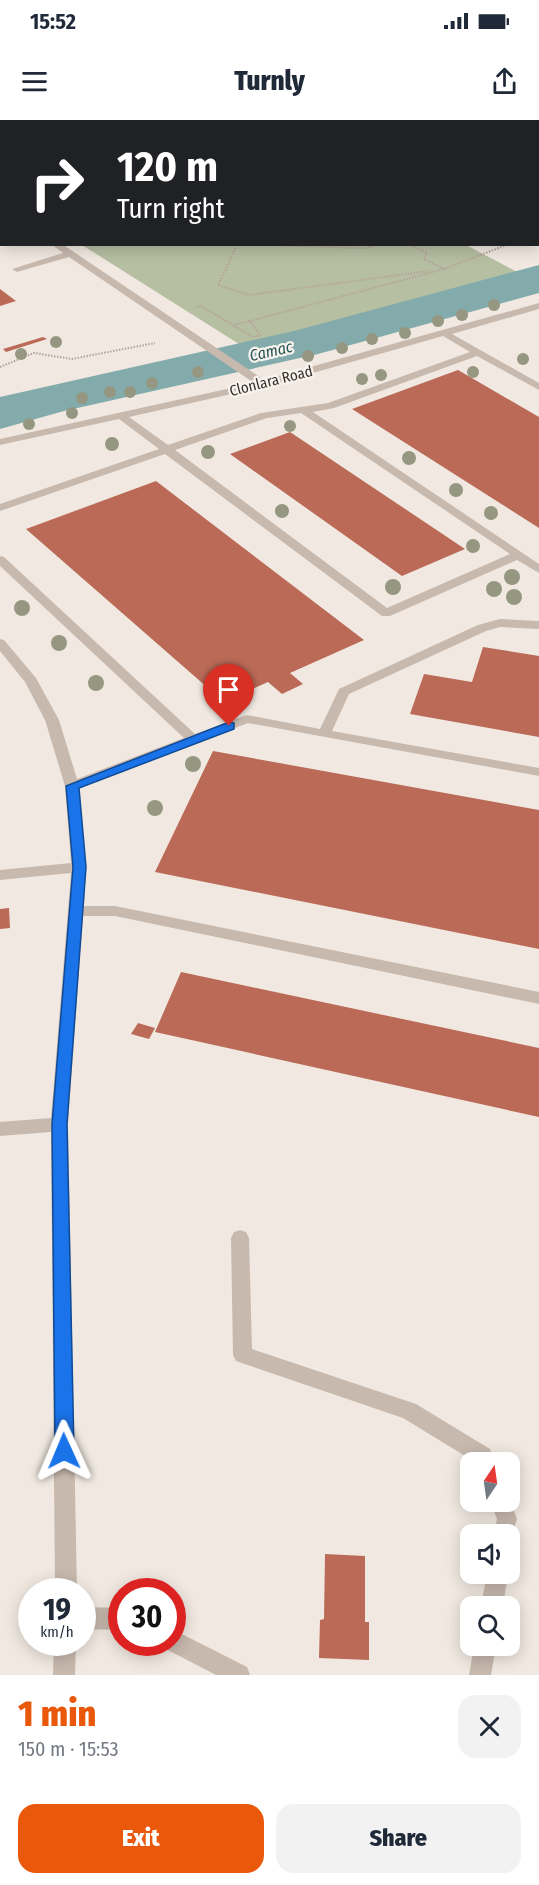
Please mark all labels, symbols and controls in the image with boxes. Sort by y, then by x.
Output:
text: 15:52 [30,8,76,35]
icon: menu [18,65,51,98]
text: Turnly [234,65,305,97]
icon: share [488,65,521,98]
text: 120 m [117,142,218,192]
icon: right [18,144,96,222]
text: Turn right [117,193,225,225]
water label: Camac [248,337,294,365]
street label: Clonlara Road [228,362,314,400]
pin [203,664,254,726]
icon: arrive [212,673,245,706]
position arrow [32,1419,96,1483]
north arrow [460,1452,520,1512]
map controls [460,1452,520,1656]
button: sound [460,1524,520,1584]
speed limit sign: 30 [108,1578,186,1656]
text: 19 [43,1592,71,1628]
button: search [460,1596,520,1656]
text: km/h [40,1623,74,1641]
text: 1 min [18,1692,96,1736]
button: close [458,1695,521,1758]
text: 150 m · 15:53 [18,1737,118,1761]
button: Exit [18,1804,264,1873]
button: Share [276,1804,521,1873]

